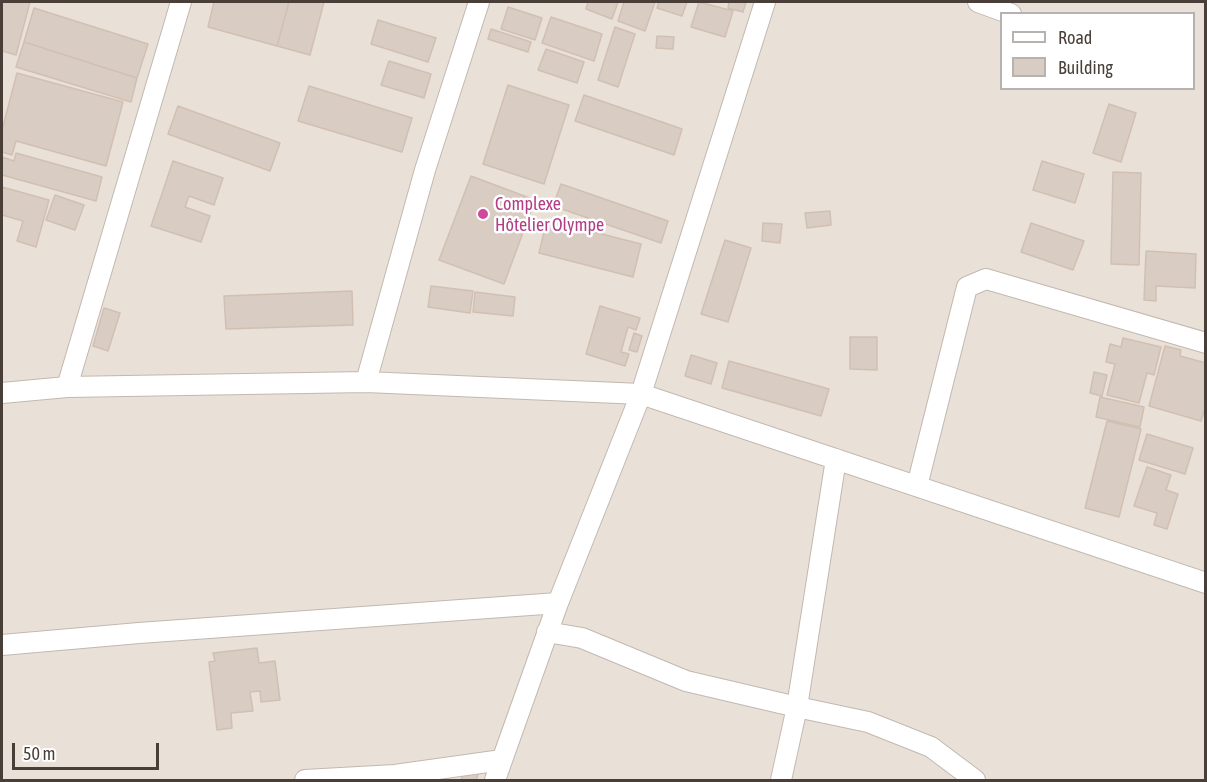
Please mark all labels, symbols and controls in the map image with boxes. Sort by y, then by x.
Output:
legend [1000,12,1195,90]
text: Road [1058,27,1092,48]
text: Building [1058,57,1113,78]
place label: Complexe Hôtelier Olympe [495,193,604,236]
marker: Complexe Hôtelier Olympe [476,207,490,221]
scale bar [15,731,162,769]
text: 50 m [23,743,55,764]

